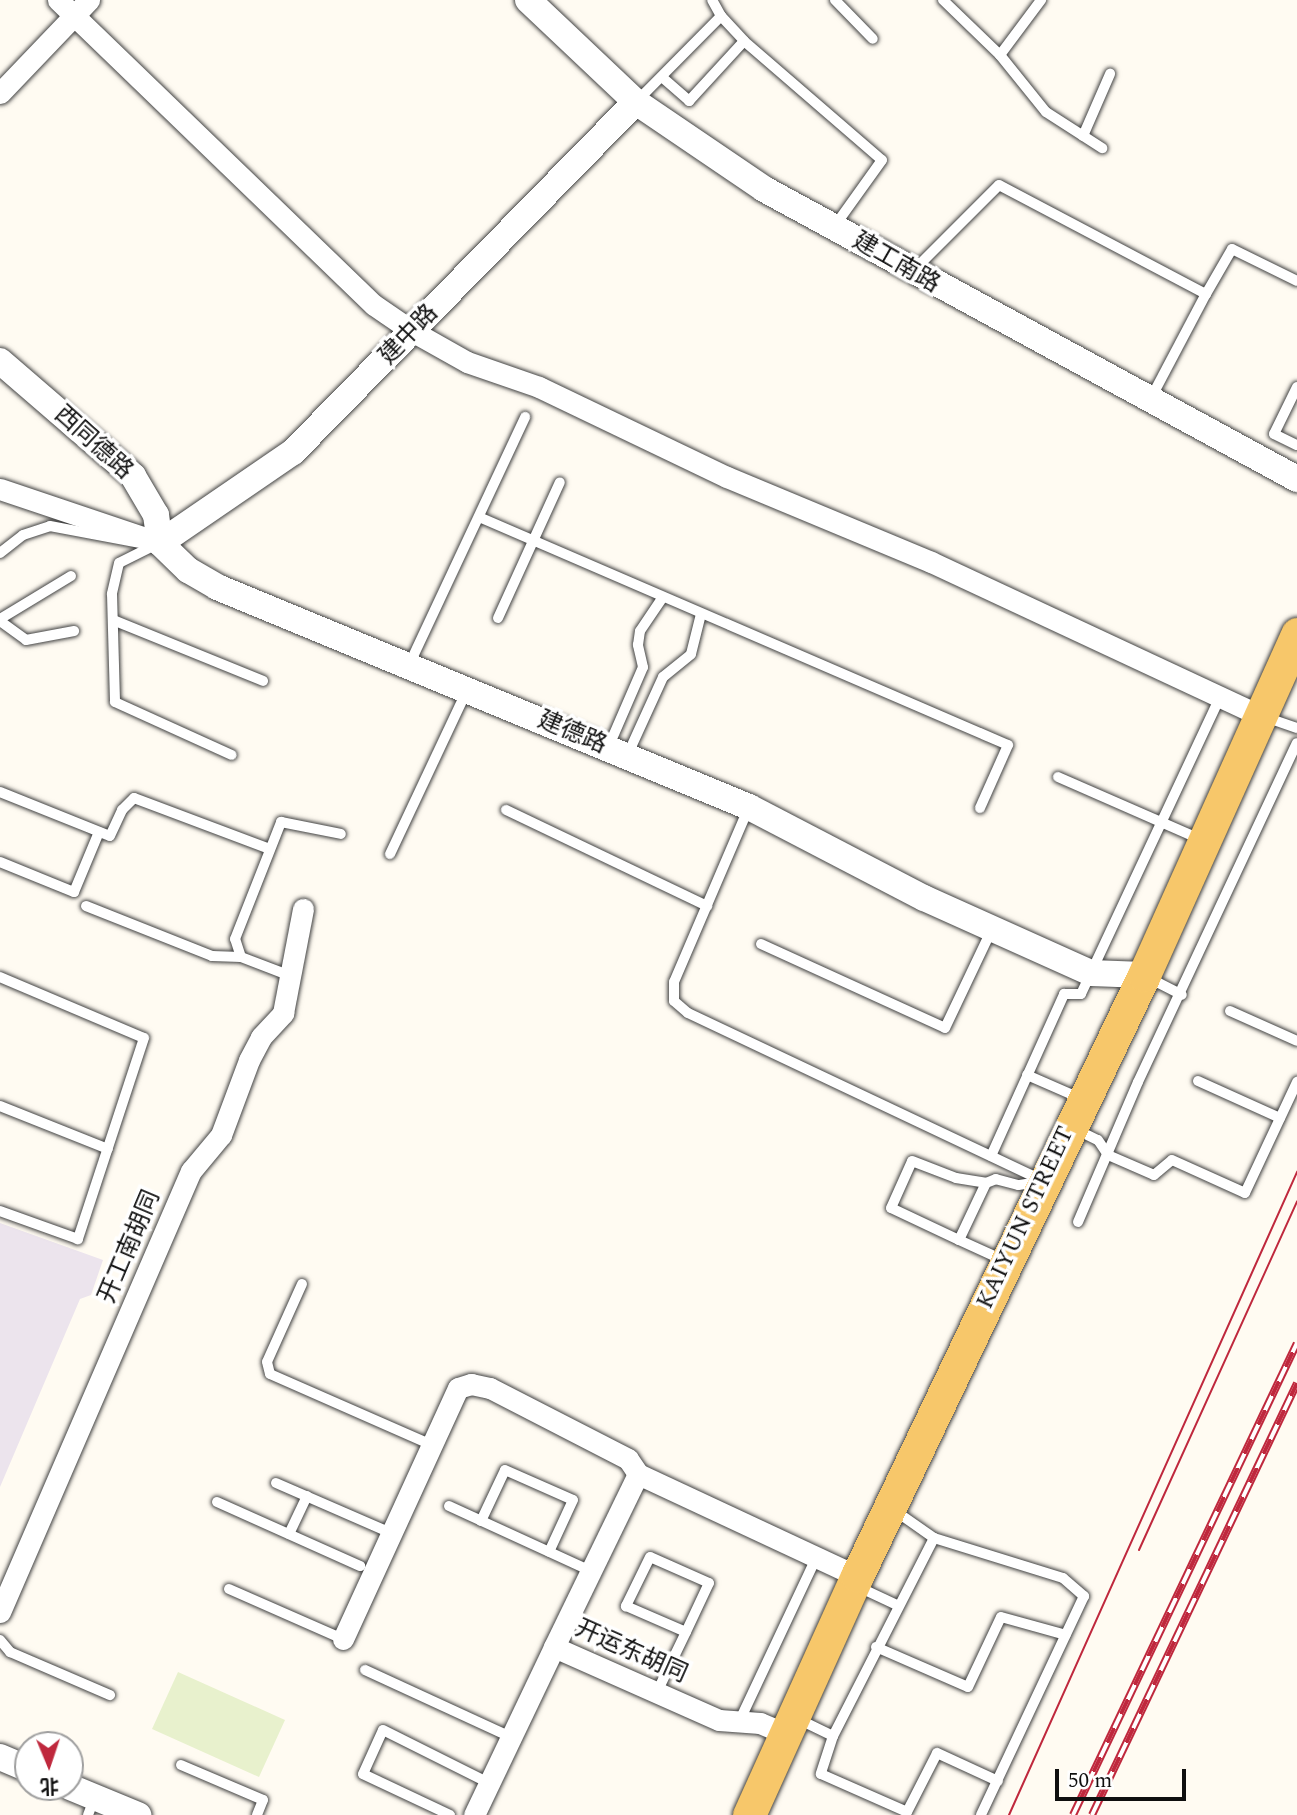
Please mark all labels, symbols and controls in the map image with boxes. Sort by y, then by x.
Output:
street label: 建工南路 [847,227,945,299]
street label: 建中路 [374,299,444,371]
street label: 西同德路 [48,400,138,486]
street label: 建德路 [533,706,611,760]
street label: KAIYUN STREET [971,1122,1081,1314]
street label: 开工南胡同 [93,1186,167,1308]
street label: 开运东胡同 [570,1614,692,1690]
north arrow [14,1731,84,1801]
scale bar [1059,1756,1190,1800]
text: 50 m [1068,1765,1112,1797]
text: 北 [40,1771,60,1800]

